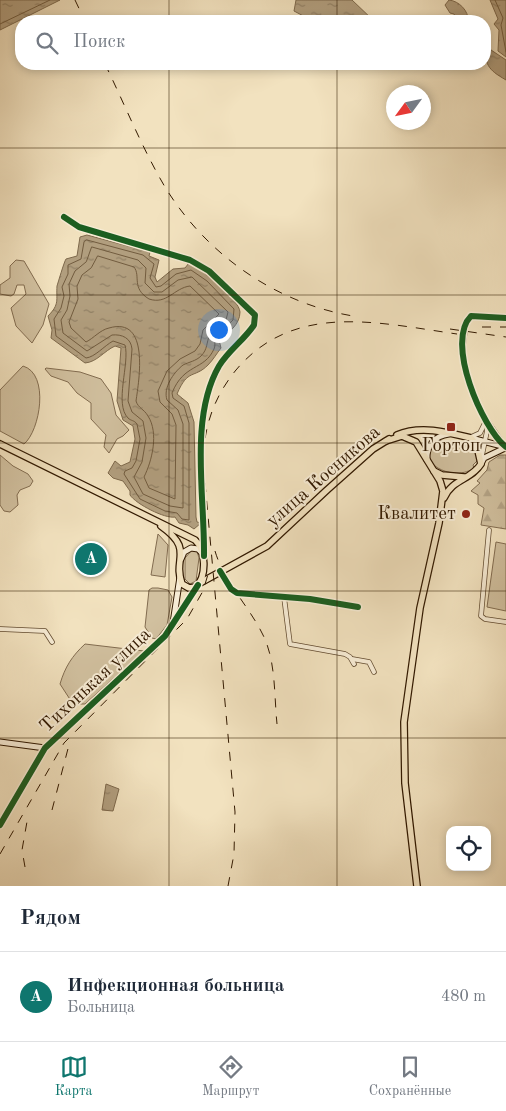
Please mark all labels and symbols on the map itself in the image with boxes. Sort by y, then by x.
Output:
north arrow [386,85,431,130]
your location [206,317,232,343]
marker: Гортоп [445,421,457,433]
street label: улица Косникова [264,422,385,531]
place label: Гортоп [421,437,481,456]
place label: Квалитет [377,505,456,524]
marker: Квалитет [460,508,472,520]
pin: A [75,540,107,578]
street label: Тихонькая улица [37,625,155,737]

